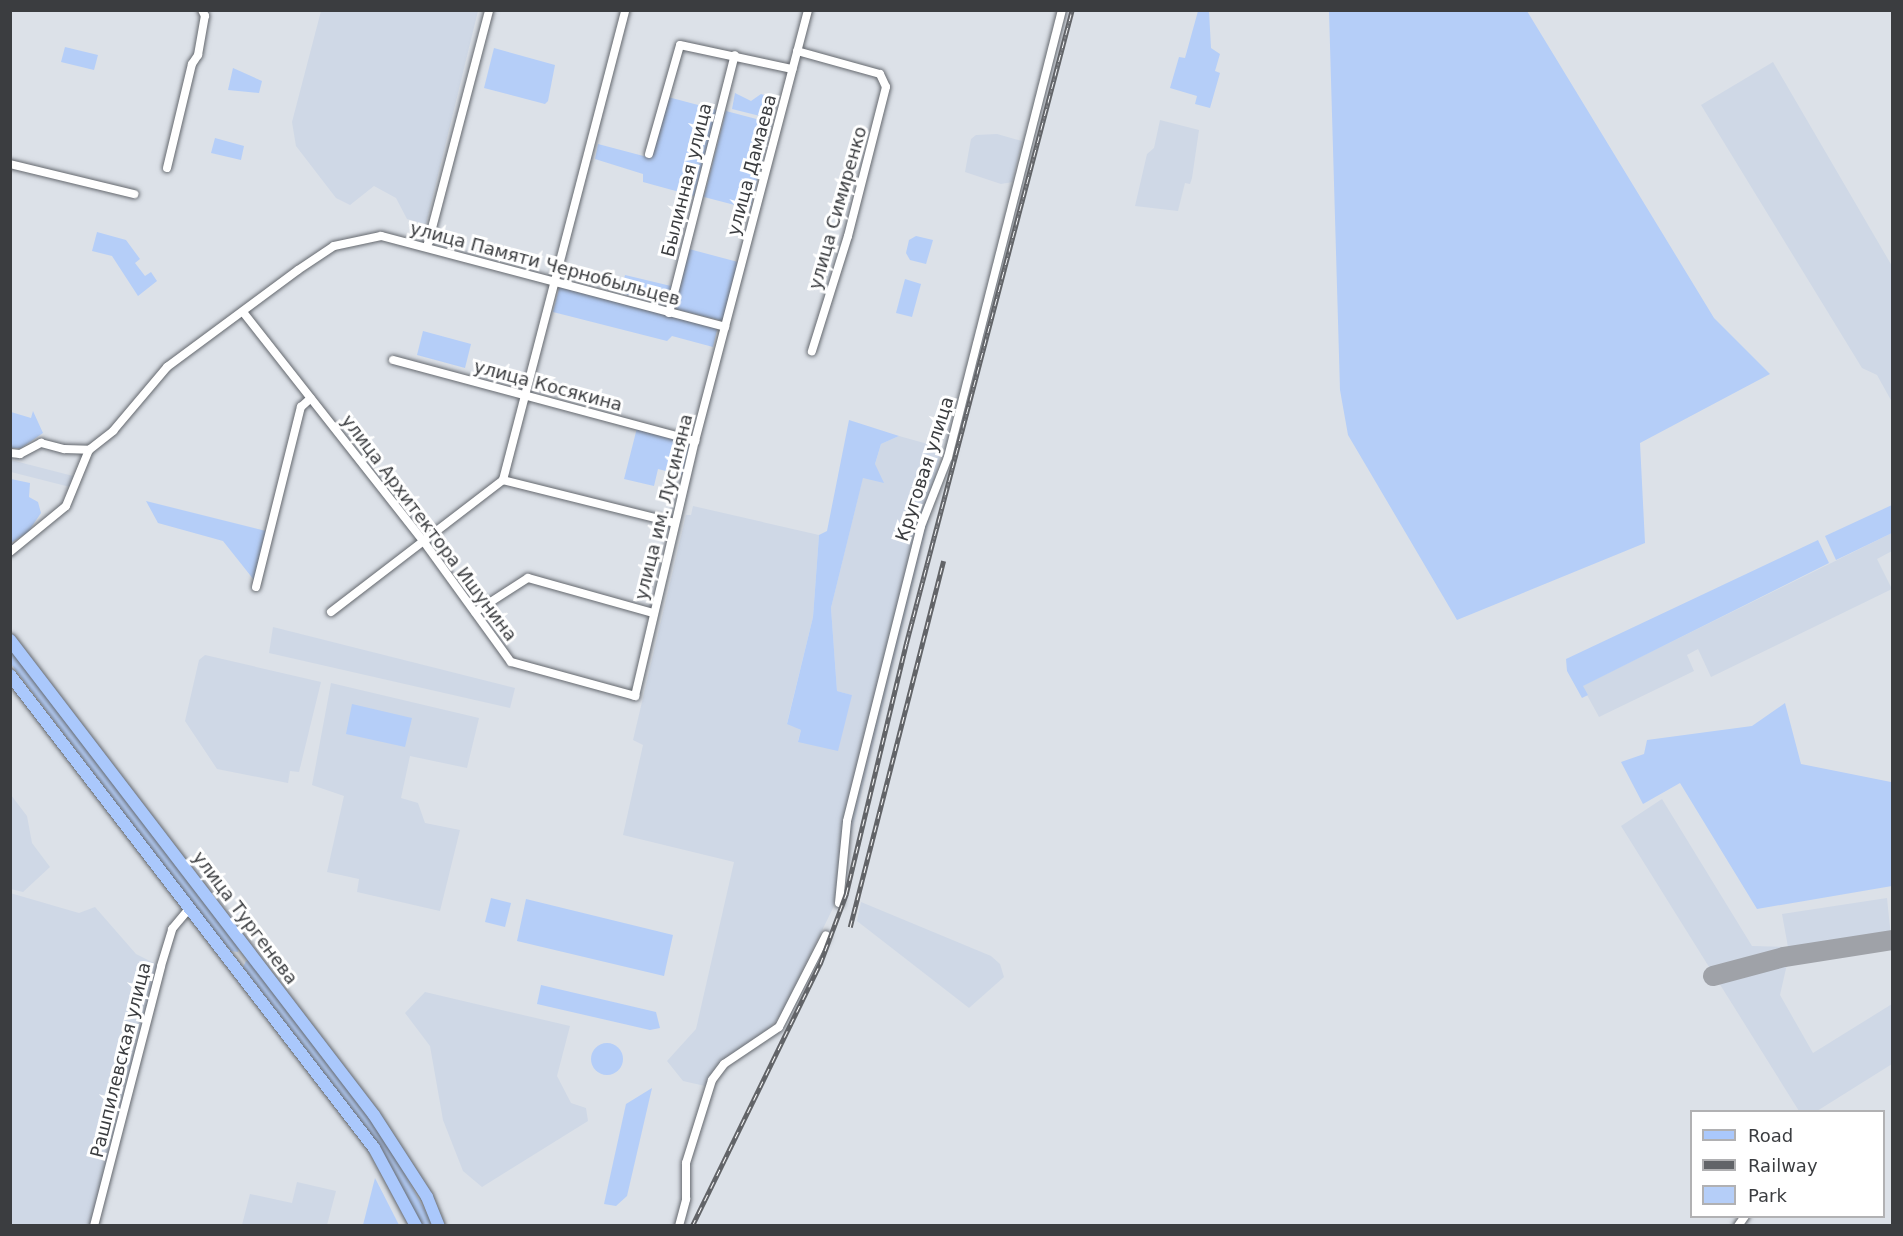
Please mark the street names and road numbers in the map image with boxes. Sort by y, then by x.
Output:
street label: улица Дамаева [723,92,781,238]
street label: Былинная улица [657,101,717,259]
street label: улица Симиренко [804,124,872,292]
street label: улица Памяти Чернобыльцев [408,217,682,311]
street label: улица Косякина [471,356,625,416]
street label: Круговая улица [891,394,959,544]
street label: улица Архитектора Ишунина [337,411,521,645]
street label: улица им. Лусиняна [630,412,698,602]
street label: улица Тургенева [188,847,302,989]
street label: Рашпилевская улица [86,960,156,1160]

